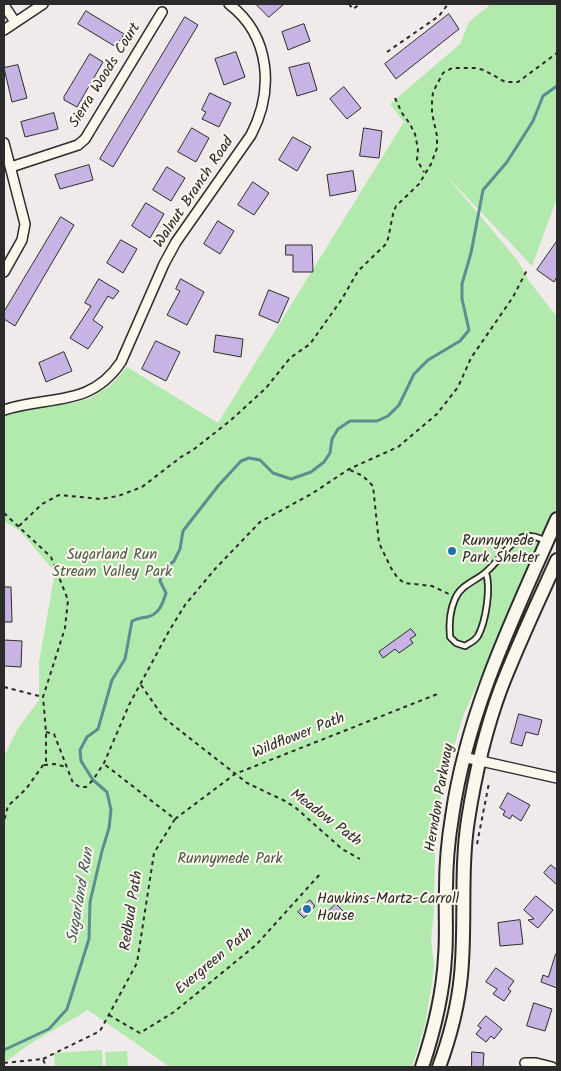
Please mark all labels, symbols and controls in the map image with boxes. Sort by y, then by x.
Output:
street label: Sierra Woods Court [67,20,145,132]
street label: Walnut Branch Road [151,134,239,252]
place label: Runnymede Park Shelter [462,533,539,568]
marker: Runnymede Park Shelter [446,545,458,557]
park label: Sugarland Run Stream Valley Park [52,547,172,582]
street label: Wildflower Path [250,710,348,764]
street label: Herndon Parkway [423,743,459,853]
street label: Meadow Path [286,786,364,852]
water label: Sugarland Run [64,847,100,945]
park label: Runnymede Park [177,851,283,869]
street label: Redbud Path [118,870,148,952]
place label: Hawkins-Martz-Carroll House [317,891,459,926]
marker: Hawkins-Martz-Carroll House [301,903,313,915]
street label: Evergreen Path [173,924,257,1000]

